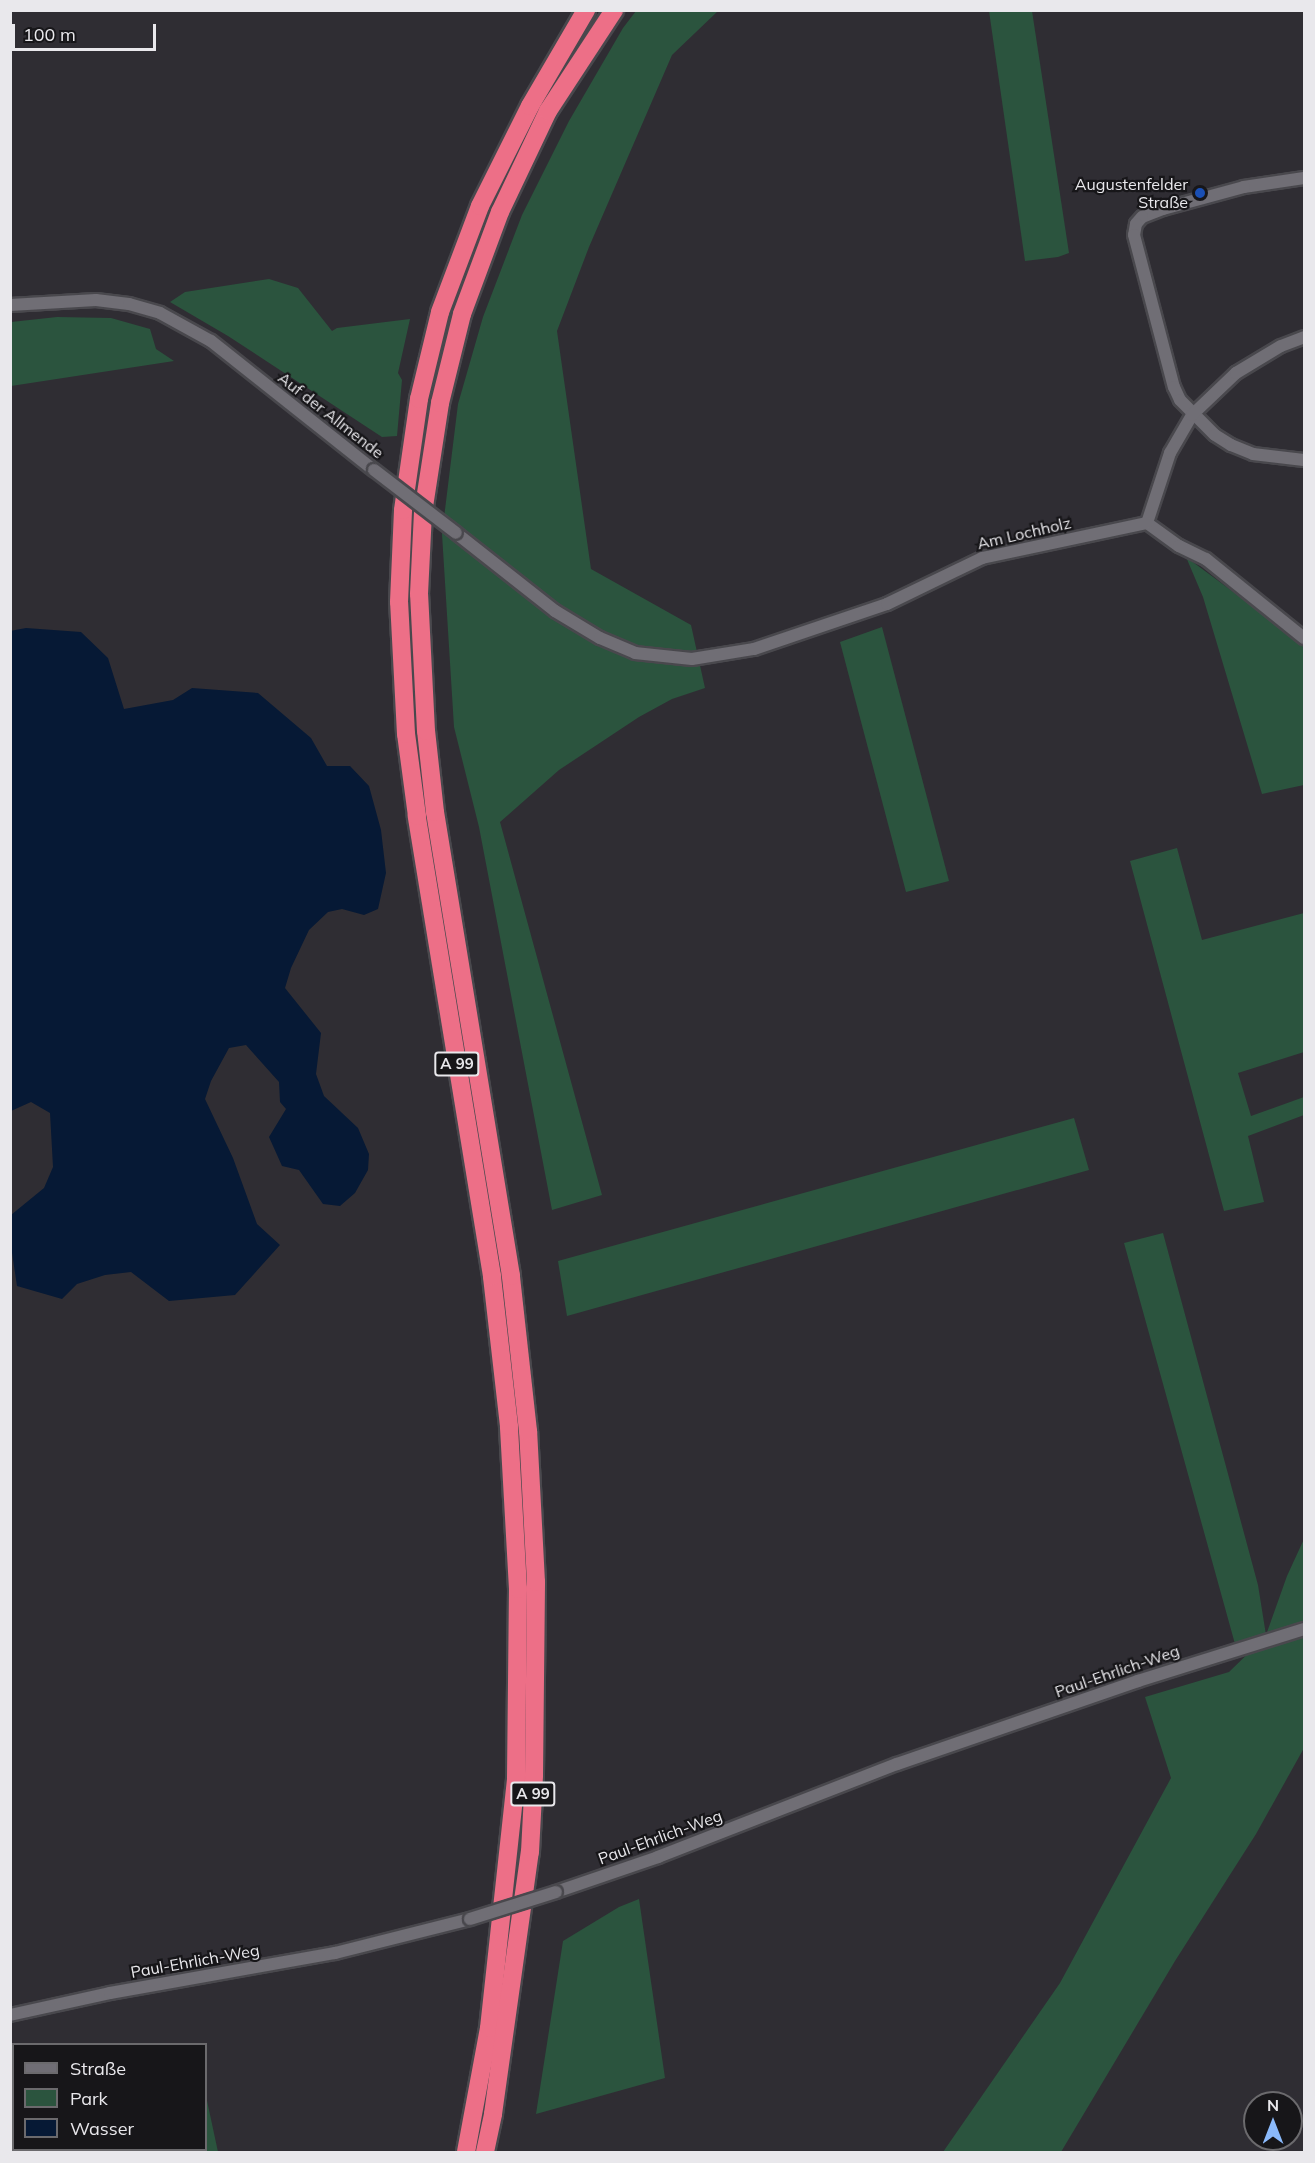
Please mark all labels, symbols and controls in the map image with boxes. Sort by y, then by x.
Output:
scale bar [15,12,159,50]
text: 100 m [23,23,76,46]
place label: Augustenfelder Straße [1075,174,1188,212]
marker: Augustenfelder Straße [1193,186,1207,200]
street label: Auf der Allmende [274,368,388,462]
street label: Am Lochholz [975,513,1073,553]
road number: A 99 [433,1052,481,1076]
street label: Paul-Ehrlich-Weg [1052,1641,1182,1701]
road number: A 99 [509,1782,557,1806]
street label: Paul-Ehrlich-Weg [595,1806,725,1868]
street label: Paul-Ehrlich-Weg [129,1940,261,1982]
legend [12,2043,207,2151]
text: Straße [70,2057,126,2080]
text: Park [70,2087,108,2110]
north arrow [1243,2091,1303,2151]
text: N [1267,2095,1279,2115]
text: Wasser [70,2117,134,2140]

